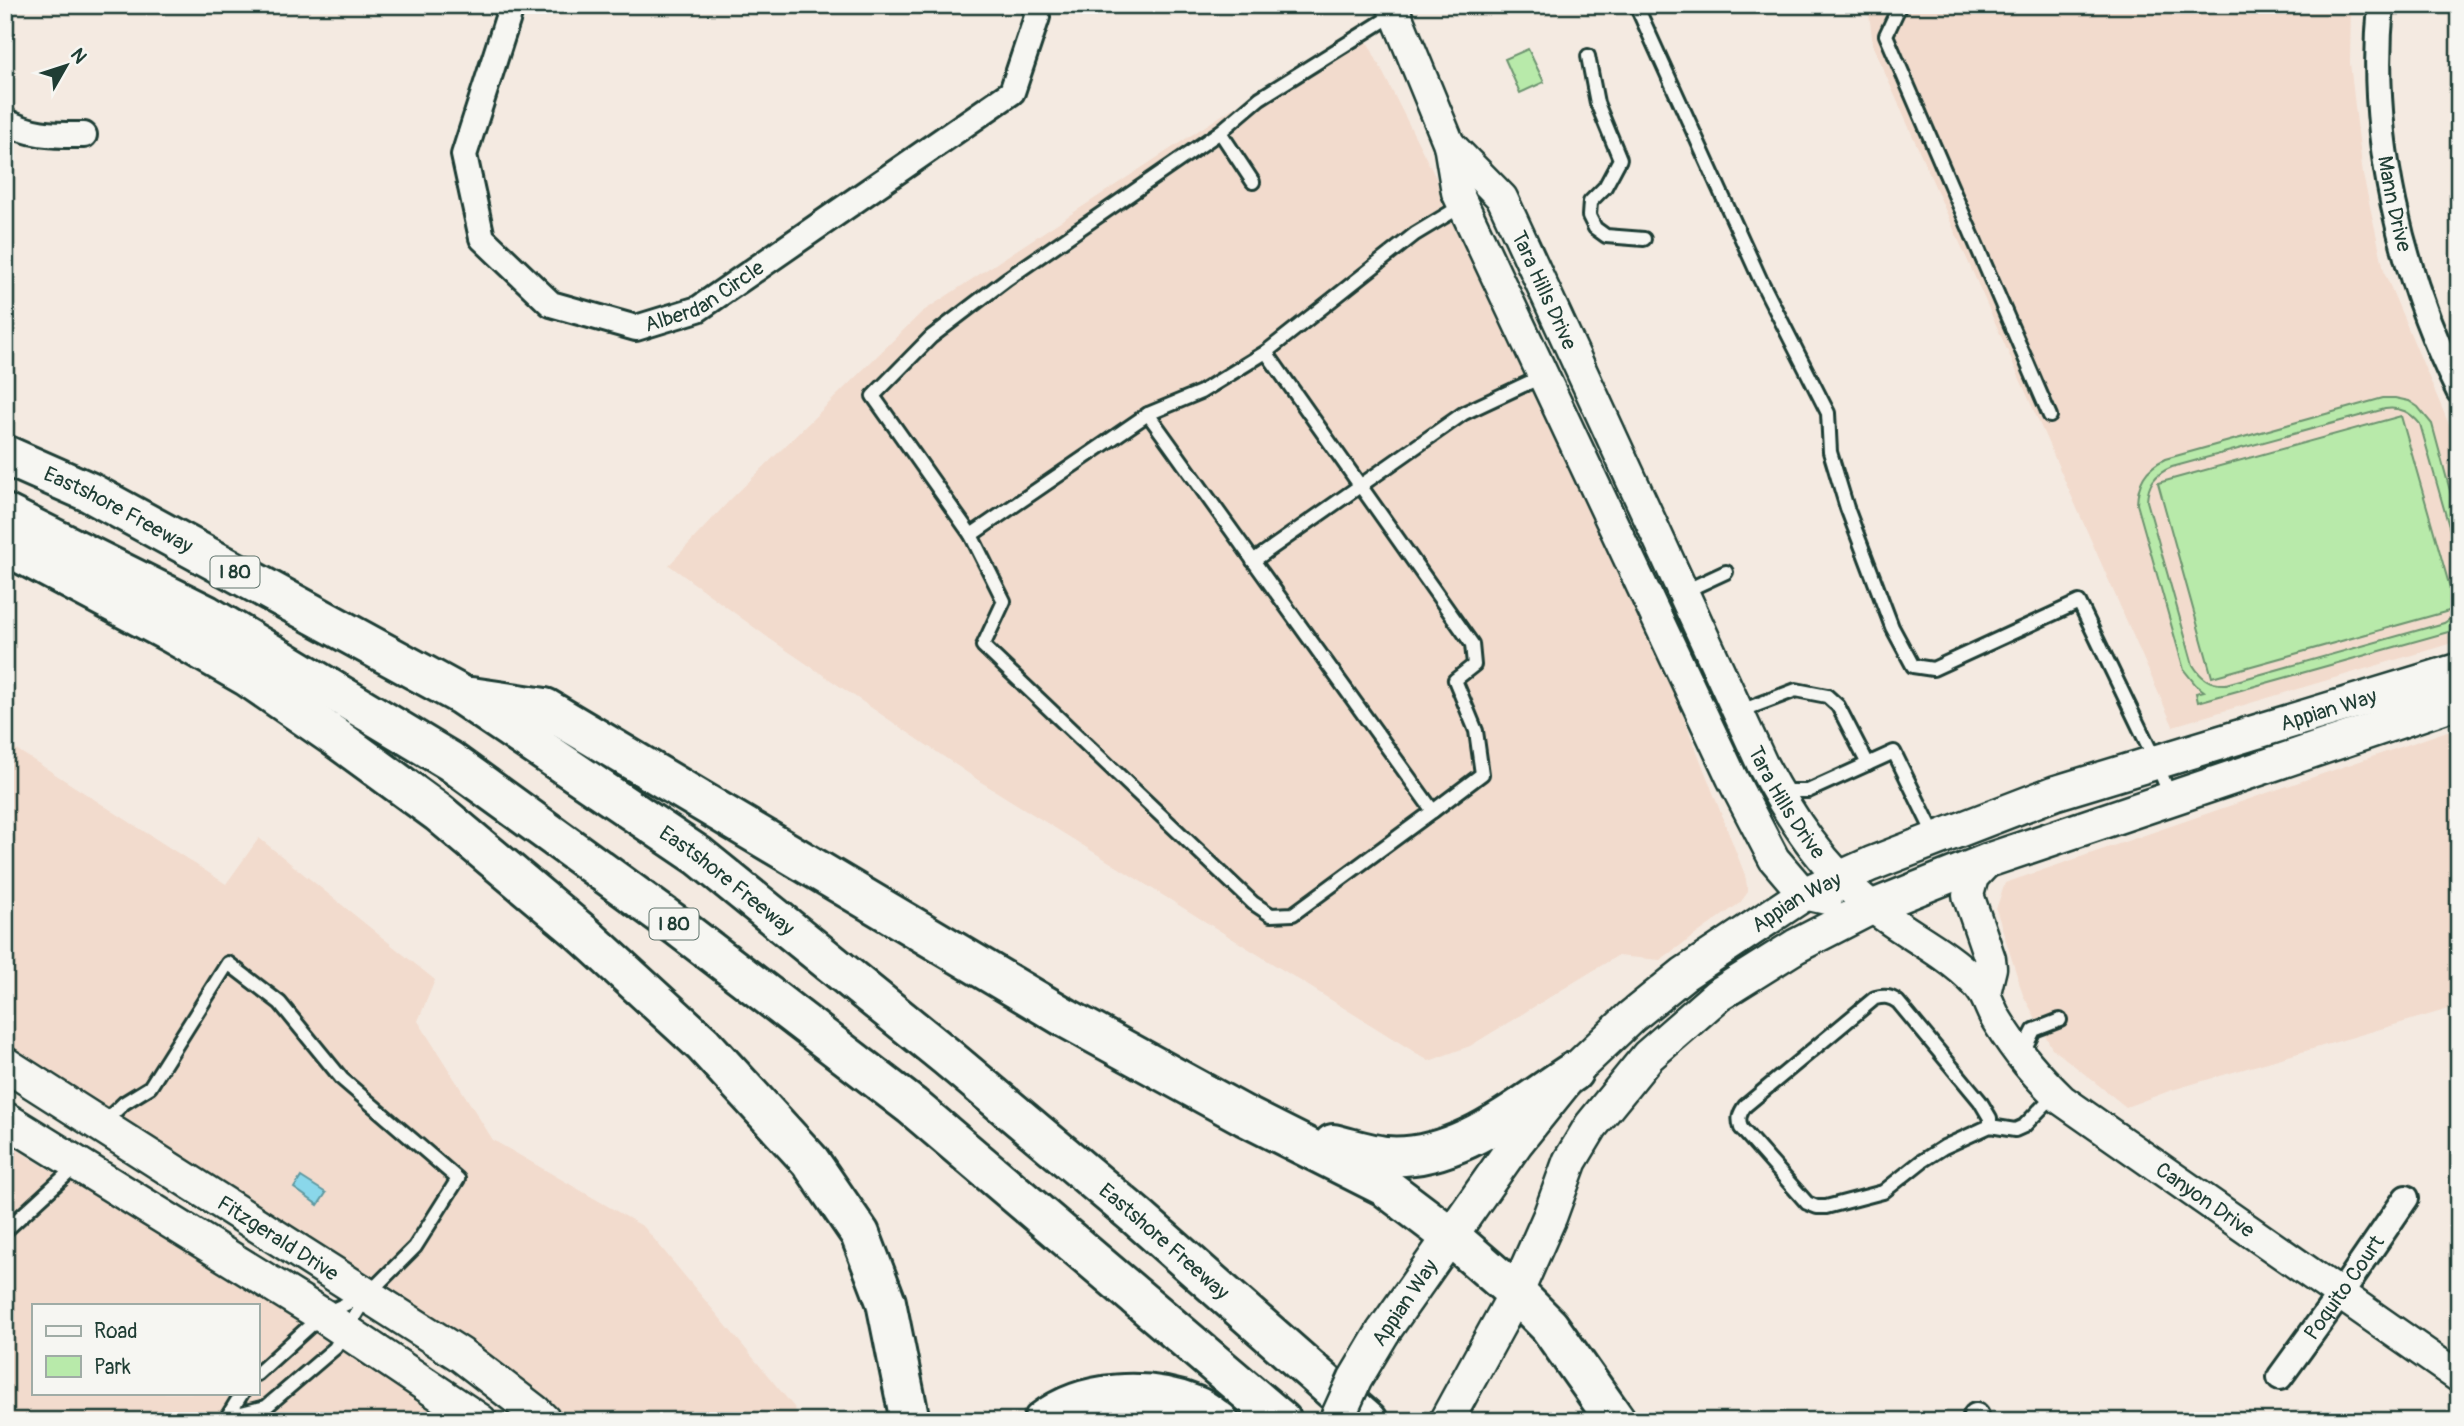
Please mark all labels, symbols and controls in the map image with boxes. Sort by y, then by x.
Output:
north arrow [32,32,102,102]
text: N [65,43,92,69]
street label: Mann Drive [2372,154,2418,255]
street label: Tara Hills Drive [1505,226,1584,354]
street label: Alberdan Circle [641,254,770,338]
street label: Eastshore Freeway [40,460,198,560]
road number: I 80 [210,556,260,587]
street label: Appian Way [2277,682,2380,737]
street label: Tara Hills Drive [1742,742,1832,865]
street label: Eastshore Freeway [654,820,800,942]
street label: Appian Way [1746,866,1845,939]
road number: I 80 [650,908,698,940]
street label: Canyon Drive [2150,1156,2261,1244]
street label: Eastshore Freeway [1093,1177,1235,1306]
street label: Fitzgerald Drive [212,1190,344,1287]
street label: Poquito Court [2298,1229,2390,1345]
street label: Appian Way [1366,1254,1444,1352]
legend [32,1304,259,1394]
text: Road [94,1318,138,1345]
text: Park [94,1354,131,1381]

